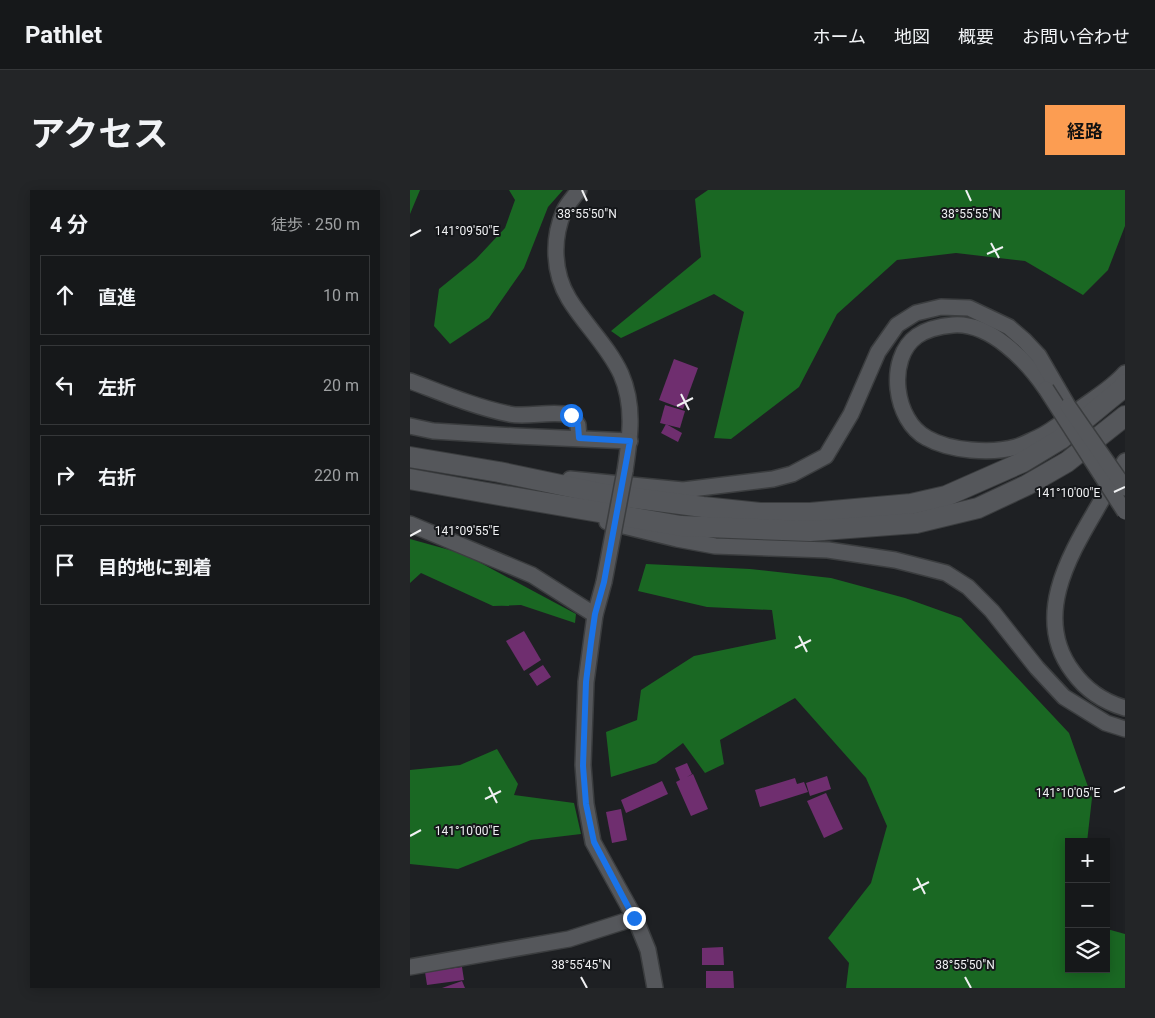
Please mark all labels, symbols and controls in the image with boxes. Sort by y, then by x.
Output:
text: Pathlet [25,21,102,49]
text: ホーム [813,26,866,47]
text: 地図 [894,26,930,47]
text: 概要 [958,26,994,47]
text: お問い合わせ [1022,26,1130,47]
button: 経路 [1045,105,1125,155]
text: アクセス [30,114,168,155]
text: 38°55'50"N [557,207,617,221]
text: 38°55'55"N [941,207,1001,221]
text: 4 分 [50,213,88,237]
text: 徒歩 · 250 m [271,215,360,234]
text: 141°09'50"E [435,224,499,238]
icon: ahead [51,281,79,309]
text: 直進 [98,286,136,309]
text: 10 m [323,286,359,305]
icon: left [51,371,79,399]
text: 左折 [98,376,136,399]
text: 20 m [323,376,359,395]
route start [560,404,583,427]
icon: right [51,461,79,489]
text: 右折 [98,466,136,489]
text: 220 m [314,466,359,485]
text: 141°10'00"E [1036,486,1100,500]
text: 141°09'55"E [435,524,499,538]
icon: arrive [51,551,79,579]
text: 目的地に到着 [98,556,212,579]
text: 141°10'05"E [1036,786,1100,800]
text: 141°10'00"E [435,824,499,838]
map controls [1065,838,1110,973]
button: + [1065,838,1110,883]
button: − [1065,883,1110,928]
route end [623,907,646,930]
button: layers [1065,928,1110,973]
text: 38°55'45"N [551,958,611,972]
text: 38°55'50"N [935,958,995,972]

